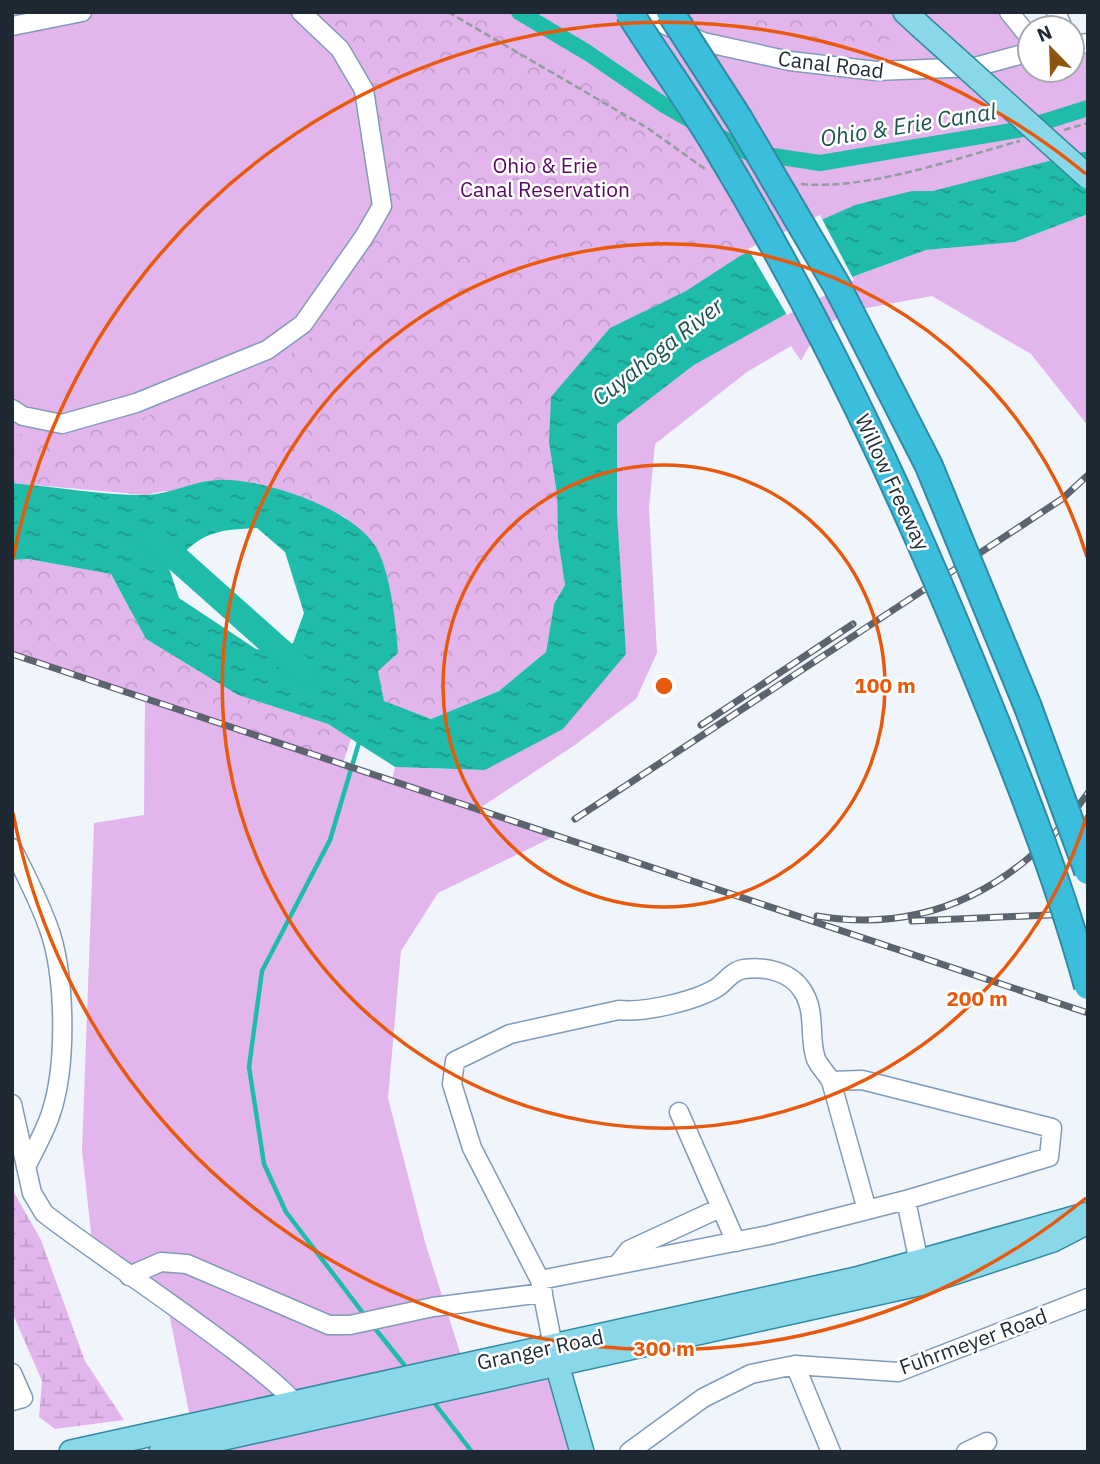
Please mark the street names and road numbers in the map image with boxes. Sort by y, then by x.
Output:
street label: Canal Road [777,44,885,84]
street label: Willow Freeway [849,409,937,555]
street label: Fuhrmeyer Road [895,1301,1051,1381]
street label: Granger Road [474,1322,606,1376]

